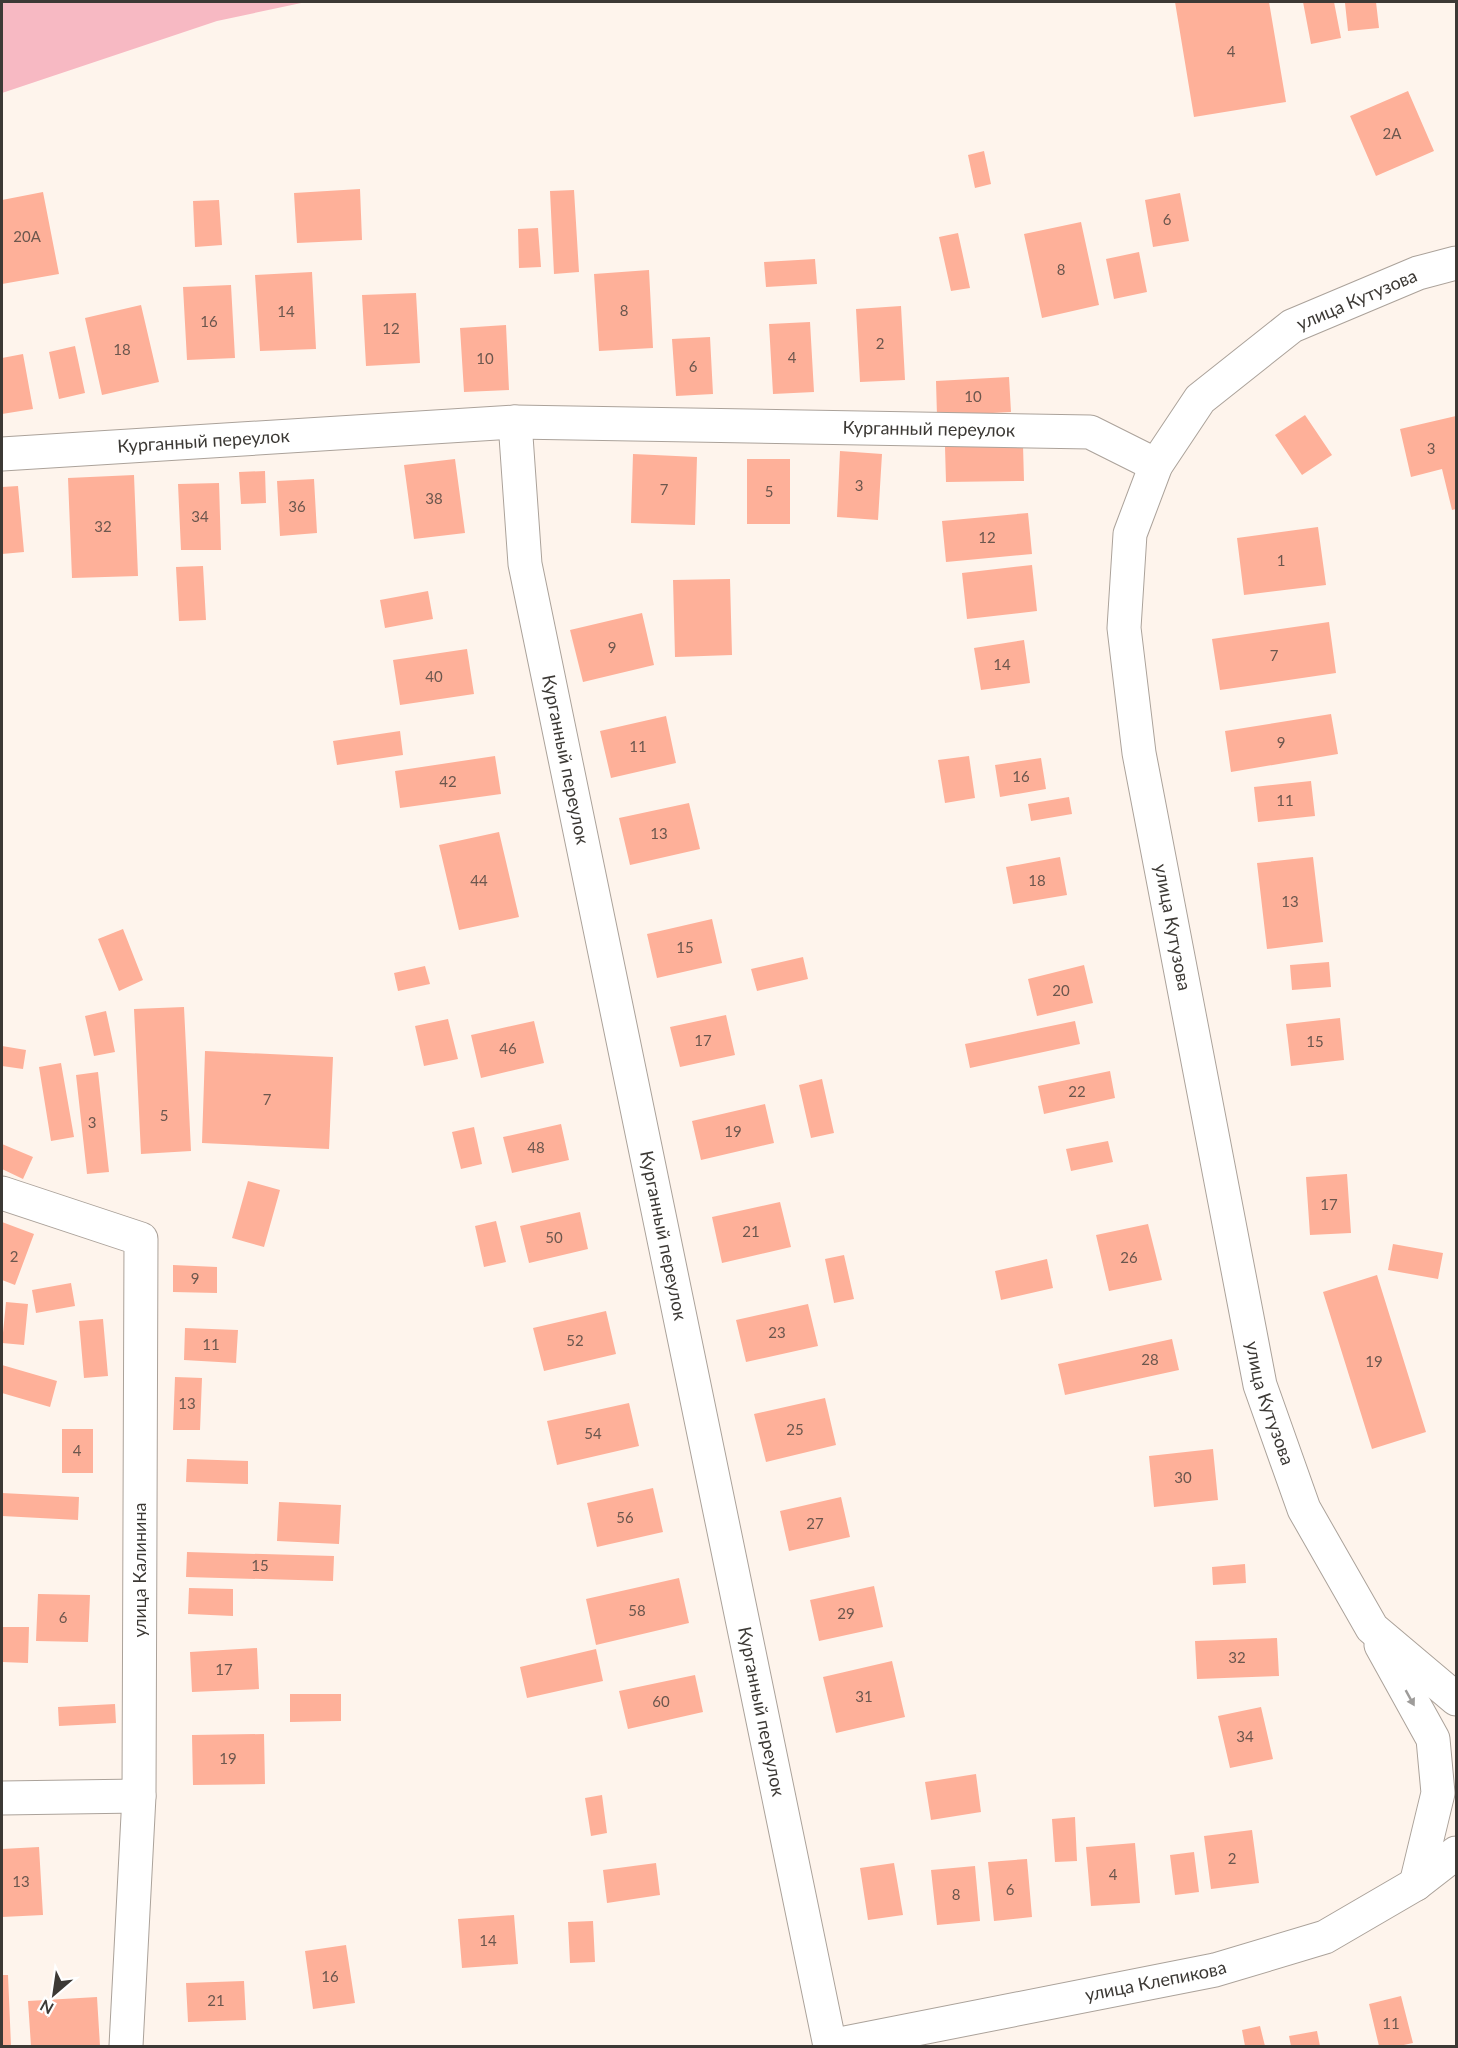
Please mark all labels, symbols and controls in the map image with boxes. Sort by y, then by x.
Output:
house number: 4 [1227,42,1236,60]
house number: 2А [1383,124,1402,142]
house number: 6 [1163,210,1172,228]
house number: 20А [13,227,42,245]
house number: 8 [1057,260,1065,278]
street label: улица Кутузова [1293,264,1420,334]
house number: 8 [620,301,628,319]
house number: 14 [277,302,295,320]
house number: 16 [200,312,218,330]
house number: 12 [382,319,400,337]
house number: 2 [876,334,884,352]
house number: 18 [113,340,131,358]
house number: 4 [788,348,797,366]
house number: 10 [476,349,494,367]
house number: 6 [689,357,698,375]
house number: 10 [964,387,982,405]
street label: Курганный переулок [842,416,1016,441]
street label: Курганный переулок [117,424,291,457]
house number: 3 [1427,439,1435,457]
house number: 3 [855,476,863,494]
house number: 7 [660,480,669,498]
house number: 5 [765,482,773,500]
house number: 38 [425,489,443,507]
house number: 36 [288,497,306,515]
house number: 34 [191,507,209,525]
house number: 32 [94,517,112,535]
house number: 12 [978,528,996,546]
house number: 1 [1277,551,1285,569]
house number: 9 [608,638,616,656]
house number: 7 [1270,646,1279,664]
house number: 14 [993,655,1011,673]
house number: 40 [425,667,443,685]
street label: Курганный переулок [538,673,595,847]
house number: 9 [1277,733,1285,751]
house number: 11 [629,737,647,755]
house number: 16 [1012,767,1030,785]
house number: 42 [439,772,457,790]
house number: 11 [1276,791,1294,809]
house number: 13 [650,824,668,842]
street label: улица Кутузова [1150,862,1196,992]
house number: 44 [470,871,488,889]
house number: 18 [1028,871,1046,889]
house number: 13 [1281,892,1299,910]
house number: 15 [676,938,694,956]
house number: 20 [1052,981,1070,999]
house number: 17 [694,1031,712,1049]
house number: 15 [1306,1032,1324,1050]
house number: 46 [499,1039,517,1057]
house number: 22 [1068,1082,1086,1100]
house number: 7 [263,1090,272,1108]
house number: 5 [160,1106,168,1124]
house number: 3 [88,1113,96,1131]
house number: 19 [724,1122,742,1140]
house number: 48 [527,1138,545,1156]
street label: Курганный переулок [636,1149,692,1323]
house number: 17 [1320,1195,1338,1213]
house number: 21 [742,1222,760,1240]
house number: 50 [545,1228,563,1246]
house number: 2 [10,1247,18,1265]
house number: 26 [1120,1248,1138,1266]
house number: 9 [191,1269,199,1287]
house number: 23 [768,1323,786,1341]
house number: 52 [566,1331,584,1349]
house number: 11 [202,1335,220,1353]
street label: улица Кутузова [1242,1339,1300,1468]
house number: 28 [1141,1350,1159,1368]
house number: 19 [1365,1352,1383,1370]
house number: 13 [178,1394,196,1412]
house number: 25 [786,1420,804,1438]
house number: 54 [584,1424,602,1442]
house number: 4 [73,1441,82,1459]
house number: 30 [1174,1468,1192,1486]
street label: улица Калинина [128,1502,150,1638]
house number: 56 [616,1508,634,1526]
house number: 27 [806,1514,824,1532]
house number: 15 [251,1556,269,1574]
house number: 58 [628,1601,646,1619]
house number: 29 [837,1604,855,1622]
house number: 6 [59,1608,68,1626]
street label: Курганный переулок [734,1625,790,1799]
house number: 32 [1228,1648,1246,1666]
house number: 17 [215,1660,233,1678]
house number: 31 [855,1687,873,1705]
one-way arrow [1405,1689,1415,1706]
house number: 60 [652,1692,670,1710]
house number: 34 [1236,1727,1254,1745]
house number: 19 [219,1749,237,1767]
house number: 2 [1228,1849,1236,1867]
house number: 4 [1109,1865,1118,1883]
house number: 13 [12,1872,30,1890]
house number: 6 [1006,1880,1015,1898]
house number: 8 [952,1885,960,1903]
house number: 14 [479,1931,497,1949]
street label: улица Клепикова [1083,1955,1229,2005]
north arrow [24,1964,84,2024]
house number: 16 [321,1967,339,1985]
house number: 21 [207,1991,225,2009]
text: N [36,1996,56,2019]
house number: 11 [1382,2014,1400,2032]

